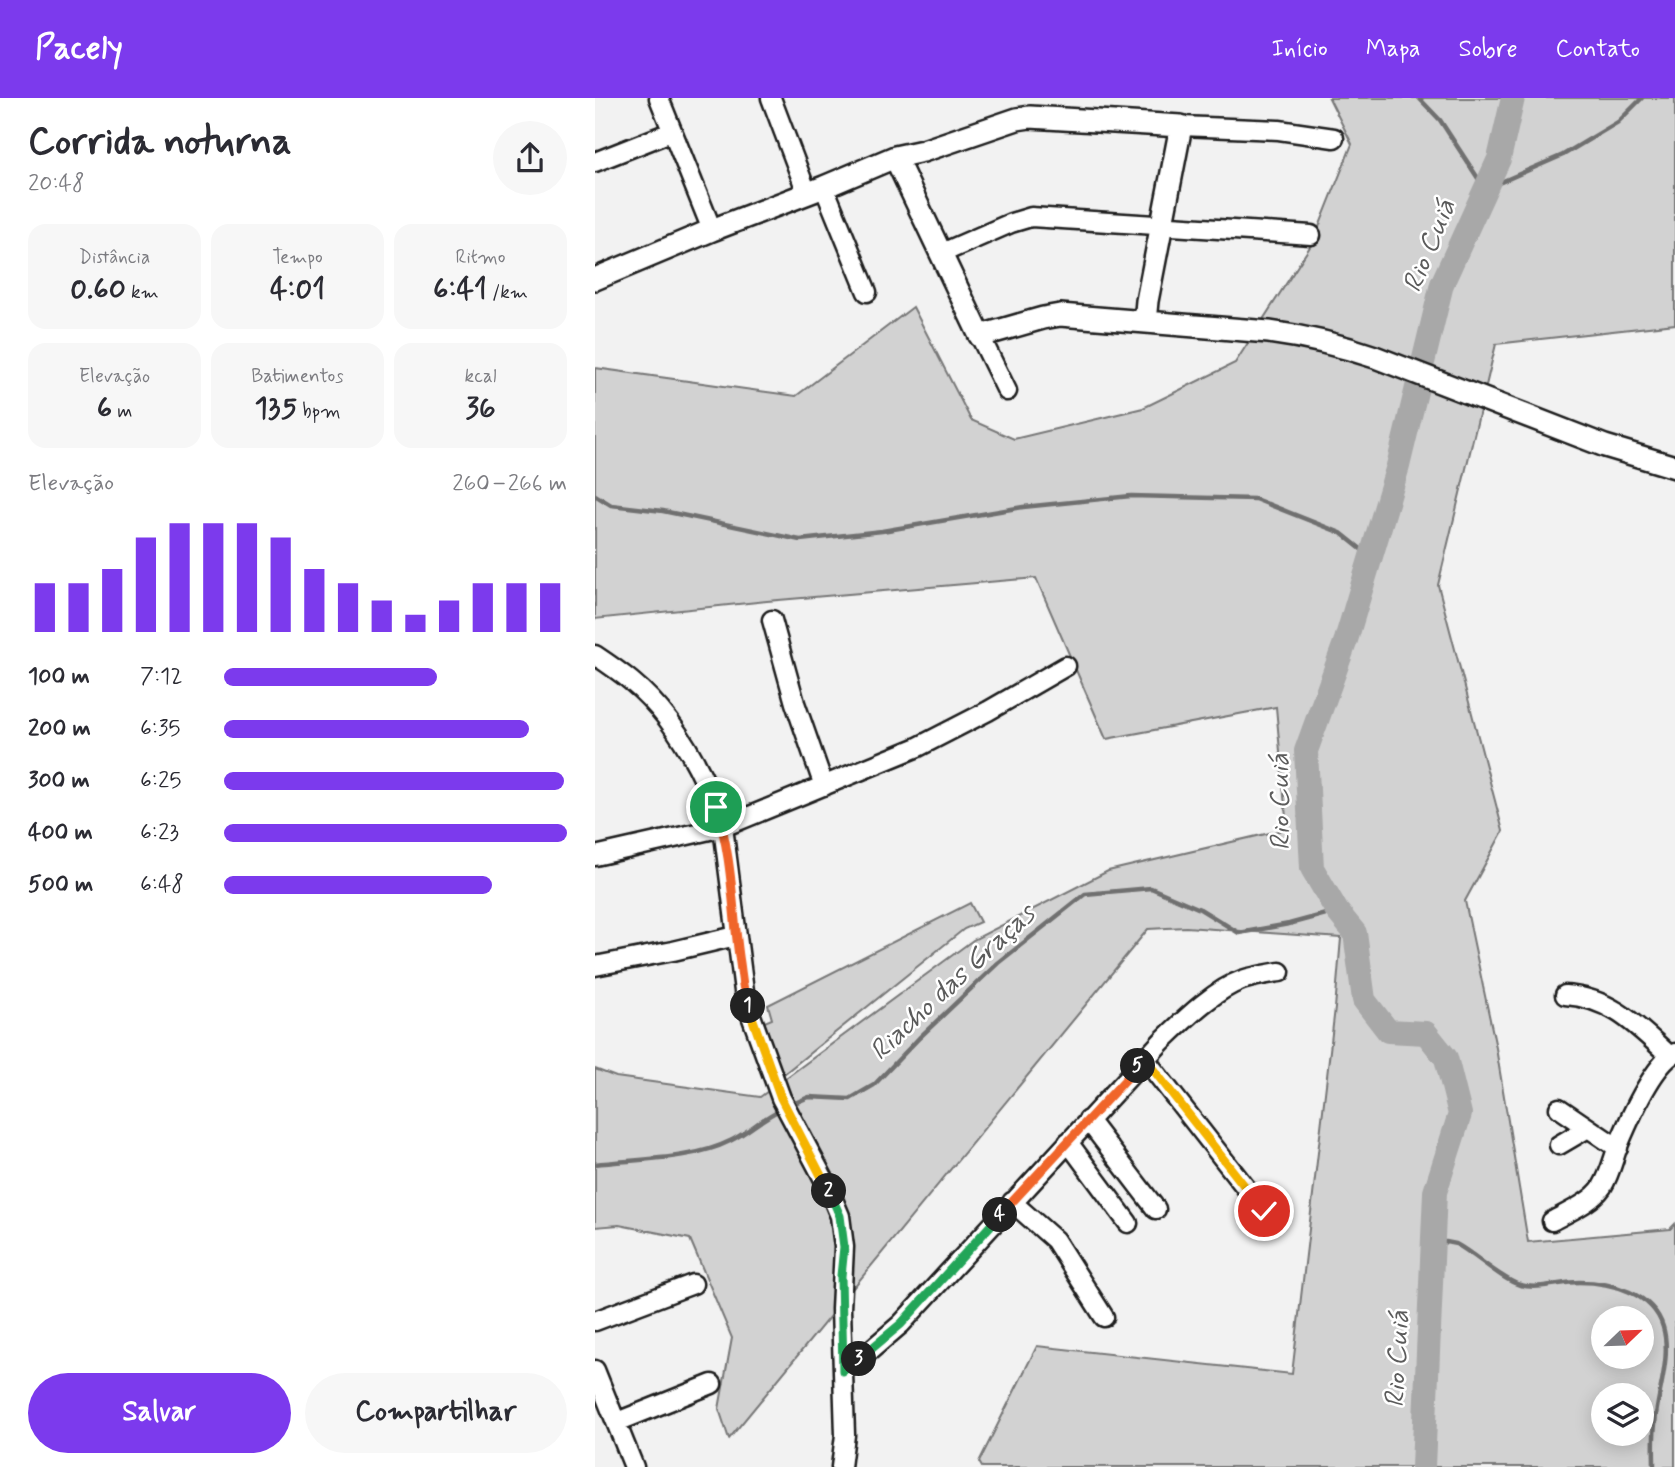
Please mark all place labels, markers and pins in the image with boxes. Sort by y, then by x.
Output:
pin [686,777,746,837]
pin: 1 [731,988,765,1024]
pin: 5 [1121,1048,1155,1084]
pin: 2 [811,1174,847,1208]
pin [1234,1181,1294,1241]
pin: 4 [983,1198,1017,1232]
pin: 3 [841,1342,877,1376]

